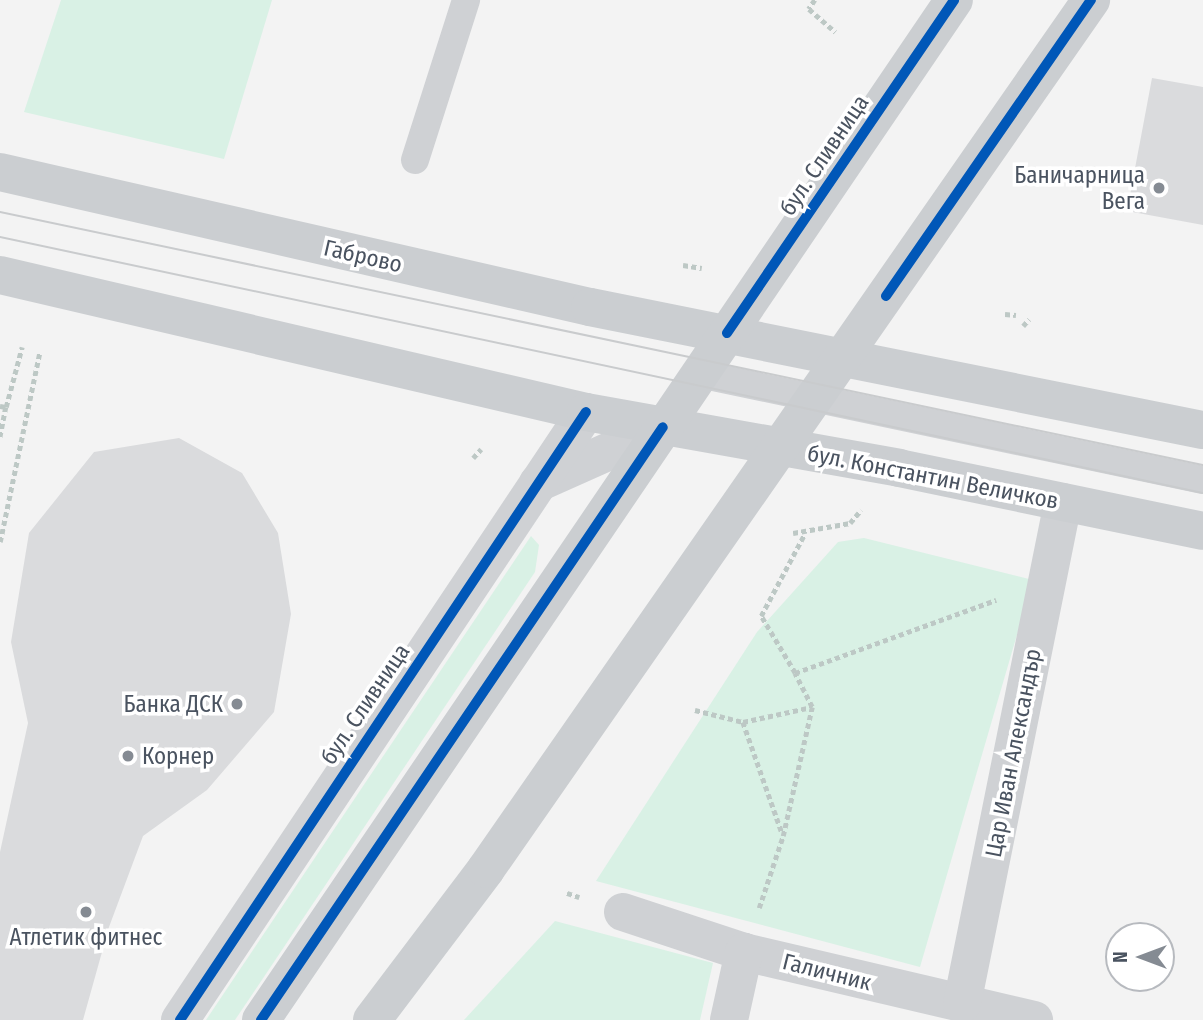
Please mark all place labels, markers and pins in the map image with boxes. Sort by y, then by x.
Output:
place label: Баничарница Вега [1014,161,1145,215]
marker: Баничарница Вега [1151,180,1167,196]
place label: Банка ДСК [124,690,223,718]
marker: Банка ДСК [229,696,245,712]
place label: Корнер [142,742,214,770]
marker: Корнер [120,748,136,764]
marker: Атлетик фитнес [78,904,94,920]
place label: Атлетик фитнес [10,923,162,951]

